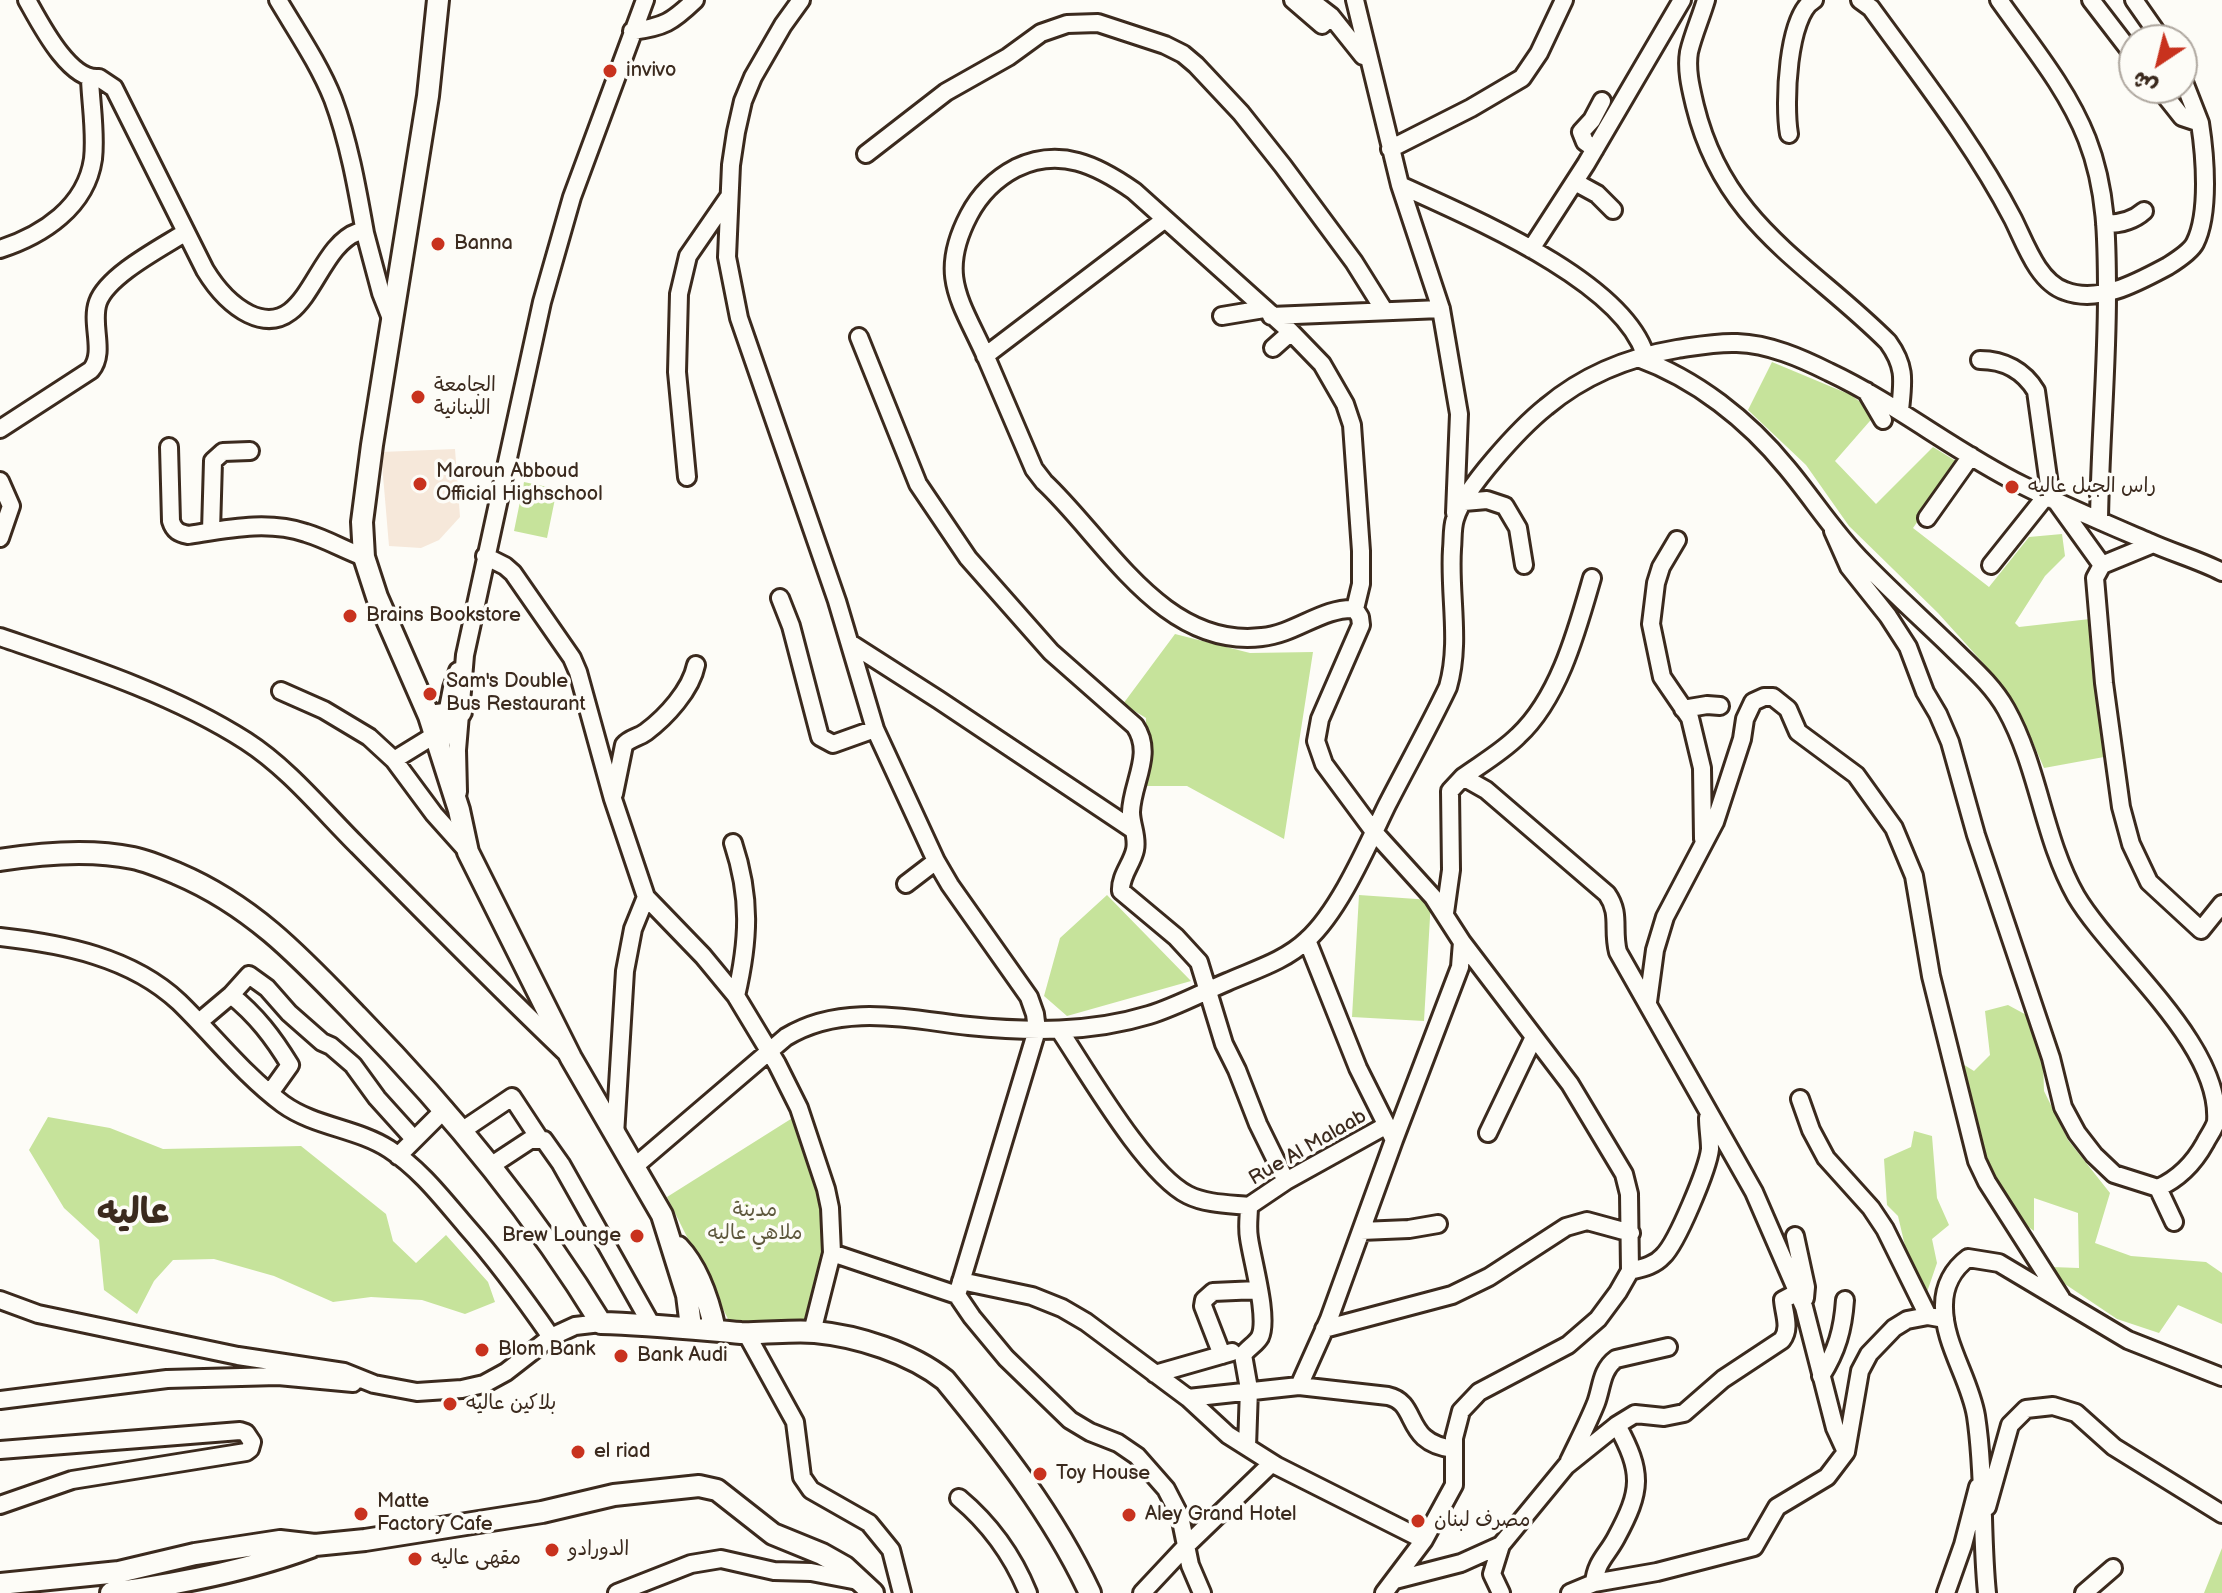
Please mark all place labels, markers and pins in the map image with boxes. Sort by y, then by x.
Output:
place label: invivo [626,59,676,83]
marker: invivo [601,62,619,80]
place label: Banna [454,232,513,256]
marker: Banna [429,235,447,253]
place label: الجامعة اللبنانية [434,374,496,421]
marker: الجامعة اللبنانية [409,388,427,406]
place label: Maroun Abboud Official Highschool [436,460,603,507]
marker: Maroun Abboud Official Highschool [411,475,429,493]
place label: راس الجبل عاليه [2028,475,2156,499]
marker: راس الجبل عاليه [2003,478,2021,496]
place label: Brains Bookstore [366,604,521,628]
marker: Brains Bookstore [341,607,359,625]
place label: Sam's Double Bus Restaurant [446,670,586,717]
marker: Sam's Double Bus Restaurant [421,685,439,703]
place label: Brew Lounge [502,1224,621,1248]
marker: Brew Lounge [628,1227,646,1245]
place label: Blom Bank [498,1338,595,1362]
marker: Blom Bank [473,1341,491,1359]
place label: Bank Audi [637,1344,728,1368]
marker: Bank Audi [612,1347,630,1365]
place label: بلاكين عاليه [466,1392,556,1416]
marker: بلاكين عاليه [441,1395,459,1413]
place label: el riad [594,1440,650,1464]
marker: el riad [569,1443,587,1461]
place label: Toy House [1056,1462,1150,1486]
marker: Toy House [1031,1465,1049,1483]
place label: Matte Factory Cafe [377,1490,493,1537]
place label: Aley Grand Hotel [1145,1503,1297,1527]
marker: Matte Factory Cafe [352,1505,370,1523]
marker: Aley Grand Hotel [1120,1506,1138,1524]
place label: مصرف لبنان [1434,1509,1530,1533]
marker: مصرف لبنان [1409,1512,1427,1530]
place label: الدورادو [568,1538,629,1562]
marker: الدورادو [543,1541,561,1559]
place label: مقهى عاليه [431,1547,521,1571]
marker: مقهى عاليه [406,1550,424,1568]

